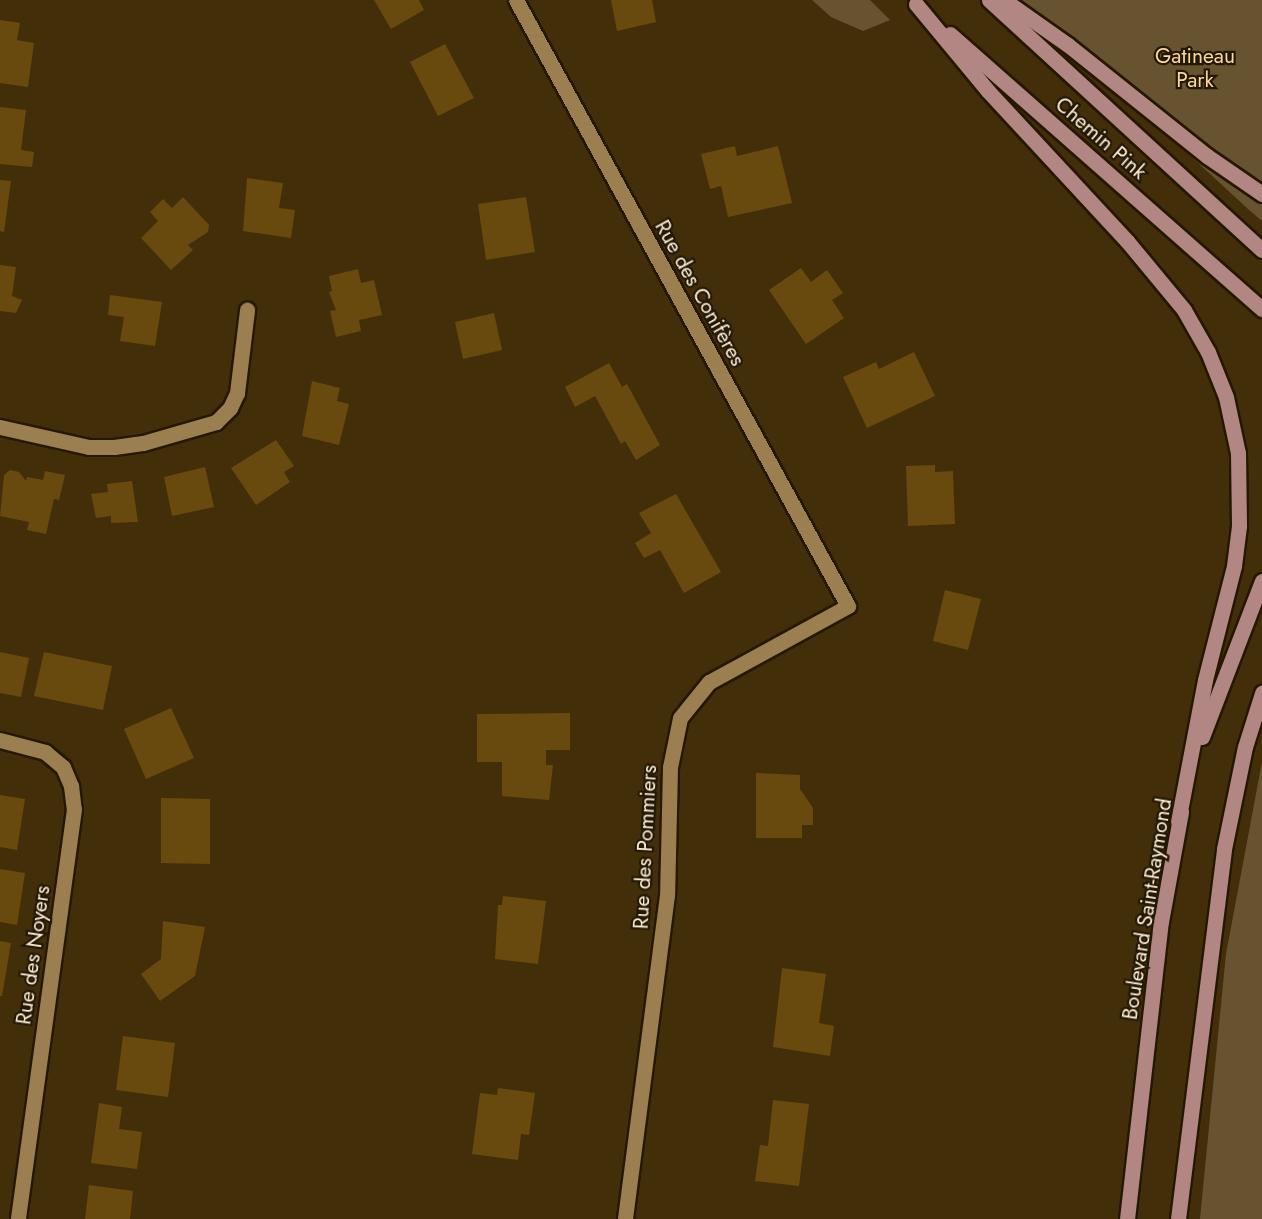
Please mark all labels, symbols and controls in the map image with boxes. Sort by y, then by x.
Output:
park label: Gatineau Park [1155,43,1235,93]
street label: Chemin Pink [1050,92,1152,184]
street label: Rue des Conifères [650,216,750,370]
street label: Rue des Pommiers [628,764,662,930]
street label: Boulevard Saint-Raymond [1117,797,1177,1021]
street label: Rue des Noyers [11,884,55,1026]

